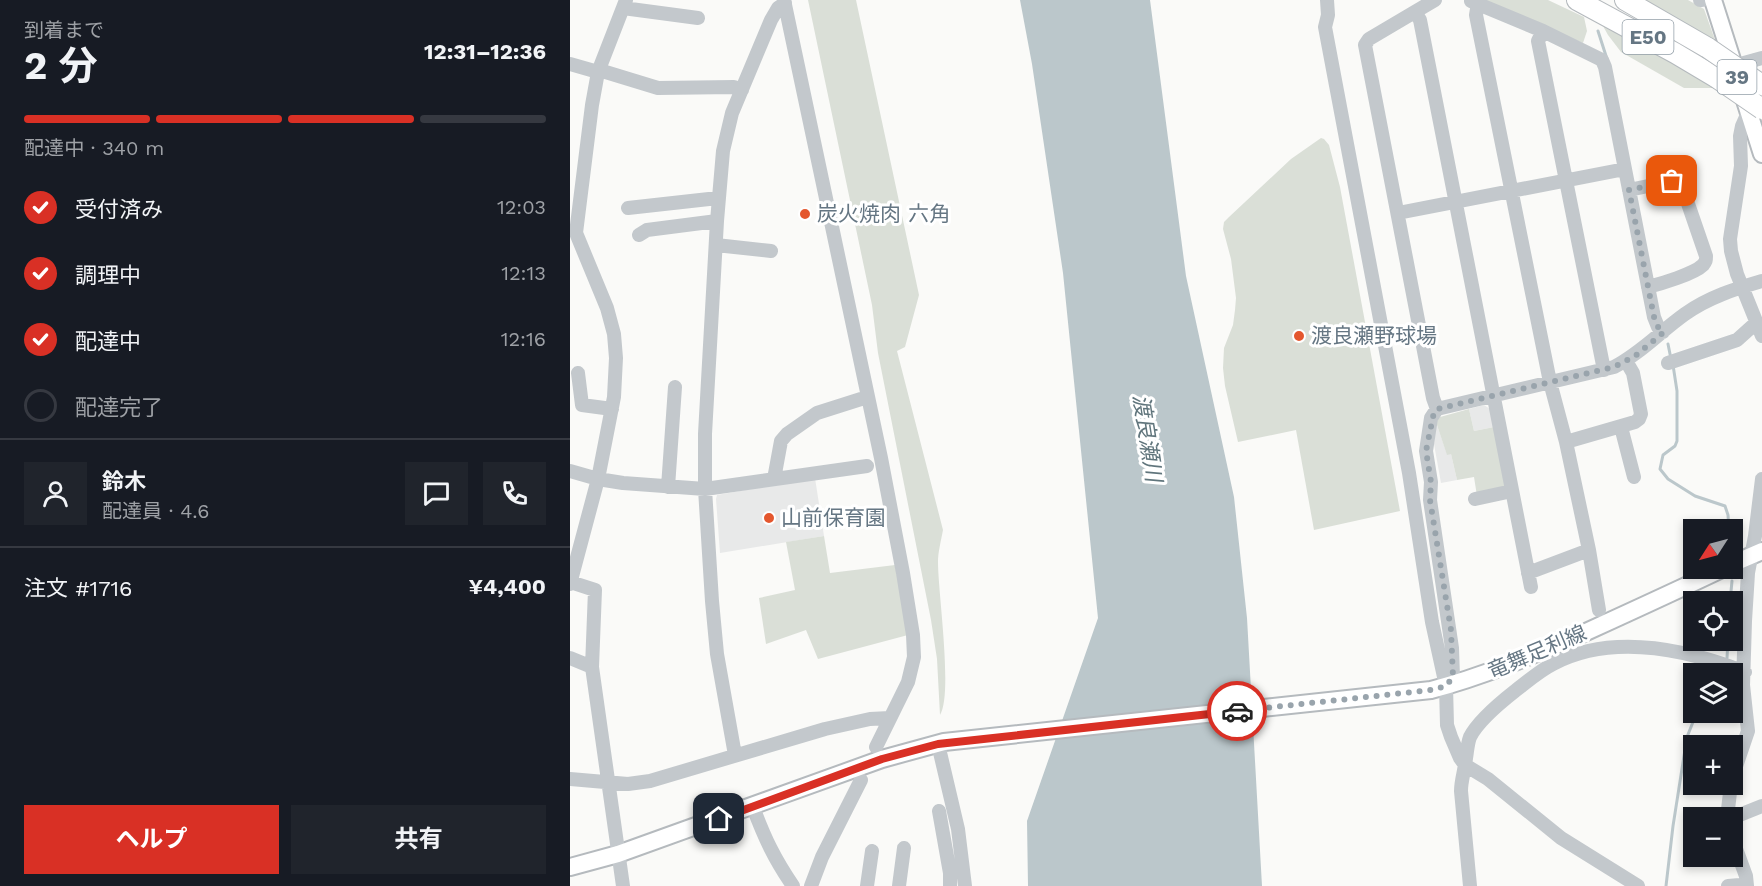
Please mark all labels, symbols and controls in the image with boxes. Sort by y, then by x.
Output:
text: 到着まで [24,18,104,42]
road number: E50 [1622,20,1674,54]
text: 12:31–12:36 [424,39,546,64]
text: 2 分 [24,43,97,88]
road number: 39 [1718,60,1756,94]
text: 配達中 · 340 m [24,136,164,160]
pin [1646,155,1697,206]
icon: bag [1655,164,1688,197]
icon: check [24,191,57,224]
text: 12:03 [497,195,546,219]
text: 受付済み [75,197,163,222]
place label: 炭火焼肉 六角 [817,201,950,226]
marker: 炭火焼肉 六角 [798,207,812,221]
icon: check [24,257,57,290]
text: 12:13 [501,261,546,285]
text: 調理中 [75,263,141,288]
icon: check [24,323,57,356]
place label: 渡良瀬野球場 [1311,323,1437,348]
text: 12:16 [501,327,546,351]
text: 配達中 [75,329,141,354]
marker: 渡良瀬野球場 [1292,329,1306,343]
water label: 渡良瀬川 [1128,393,1167,485]
text: 配達完了 [75,395,163,420]
button: person [24,462,87,525]
button: chat [405,462,468,525]
button: phone [483,462,546,525]
text: 鈴木 [102,469,146,494]
text: 配達員 · 4.6 [102,499,209,523]
place label: 山前保育園 [781,505,886,530]
marker: 山前保育園 [762,511,776,525]
north arrow [1683,519,1743,579]
map controls [1683,519,1743,867]
text: ¥4,400 [468,574,546,599]
text: 注文 #1716 [24,576,132,601]
button: locate [1683,591,1743,651]
street label: 竜舞足利線 [1484,620,1590,684]
button: layers [1683,663,1743,723]
courier [1207,681,1267,741]
icon: car [1221,695,1254,728]
button: + [1683,735,1743,795]
pin [693,793,744,844]
icon: home [702,802,735,835]
button: ヘルプ [24,805,279,874]
button: 共有 [291,805,546,874]
button: − [1683,807,1743,867]

